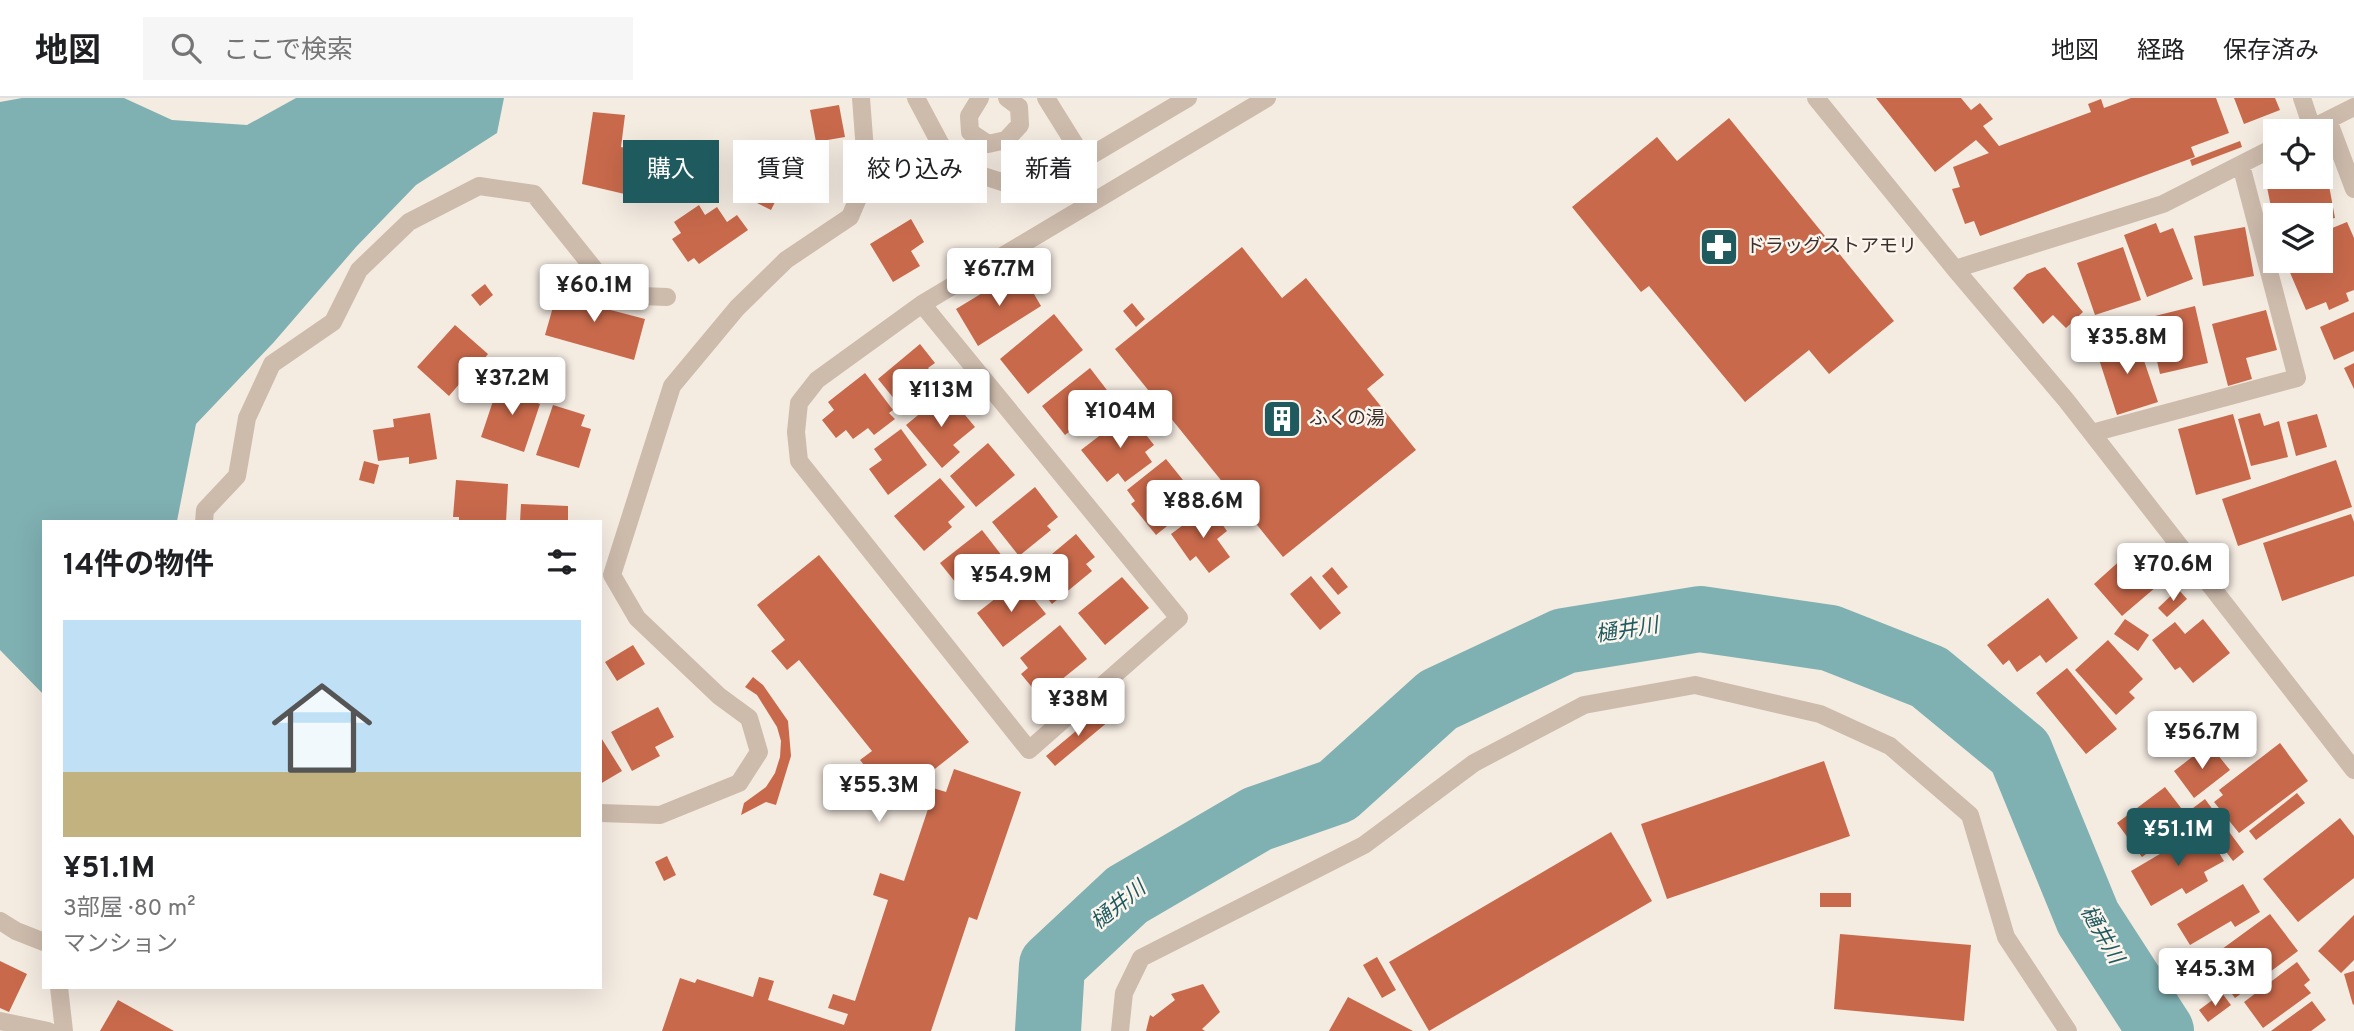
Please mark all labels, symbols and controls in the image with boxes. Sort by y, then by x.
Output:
search box [143,17,633,80]
icon: search [167,29,205,67]
text: 地図 [35,32,101,74]
text: ここで検索 [223,35,353,68]
text: 地図 [2051,37,2099,67]
text: 経路 [2137,37,2185,67]
text: 保存済み [2223,37,2319,67]
map controls [2263,119,2333,273]
button: locate [2263,119,2333,189]
chip: 購入 [623,140,719,203]
chip: 賃貸 [733,140,829,203]
chip: 絞り込み [843,140,987,203]
chip: 新着 [1001,140,1097,203]
button: layers [2263,203,2333,273]
pharmacy icon: ドラッグストアモリ [1698,226,1740,268]
place label: ドラッグストアモリ [1746,235,1917,259]
pin: ¥67.7M [942,248,1056,308]
text: ¥67.7M [963,256,1035,285]
pin: ¥60.1M [537,264,651,324]
text: ¥60.1M [556,272,632,301]
pin: ¥35.8M [2070,316,2184,376]
text: ¥35.8M [2087,324,2167,353]
pin: ¥37.2M [455,358,569,417]
text: ¥37.2M [474,365,550,394]
pin: ¥113M [892,370,990,429]
text: ¥113M [909,377,973,406]
pin: ¥104M [1071,390,1169,450]
text: ¥104M [1084,398,1156,427]
building icon: ふくの湯 [1261,398,1303,440]
place label: ふくの湯 [1309,407,1385,431]
pin: ¥88.6M [1146,480,1260,540]
text: ¥88.6M [1163,488,1243,517]
icon: filters [543,543,581,581]
pin: ¥70.6M [2116,544,2230,603]
text: 14件の物件 [63,548,214,585]
text: ¥70.6M [2133,551,2213,580]
pin: ¥54.9M [954,554,1068,614]
text: ¥54.9M [970,562,1052,591]
water label: 樋井川 [1594,612,1662,649]
icon: home [259,665,385,791]
pin: ¥38M [1037,678,1119,738]
text: ¥38M [1048,686,1108,715]
pin: ¥56.7M [2145,712,2259,771]
text: ¥56.7M [2164,719,2240,748]
pin: ¥55.3M [822,764,936,824]
text: ¥55.3M [839,772,919,801]
pin: ¥51.1M [2121,808,2235,868]
text: ¥51.1M [2143,816,2213,845]
text: ¥51.1M [63,851,155,888]
water label: 樋井川 [1086,874,1154,936]
text: 3部屋 · 80 m² [63,895,195,924]
water label: 樋井川 [2074,901,2129,971]
text: マンション [63,931,178,960]
pin: ¥45.3M [2158,948,2272,1008]
text: ¥45.3M [2175,956,2255,985]

